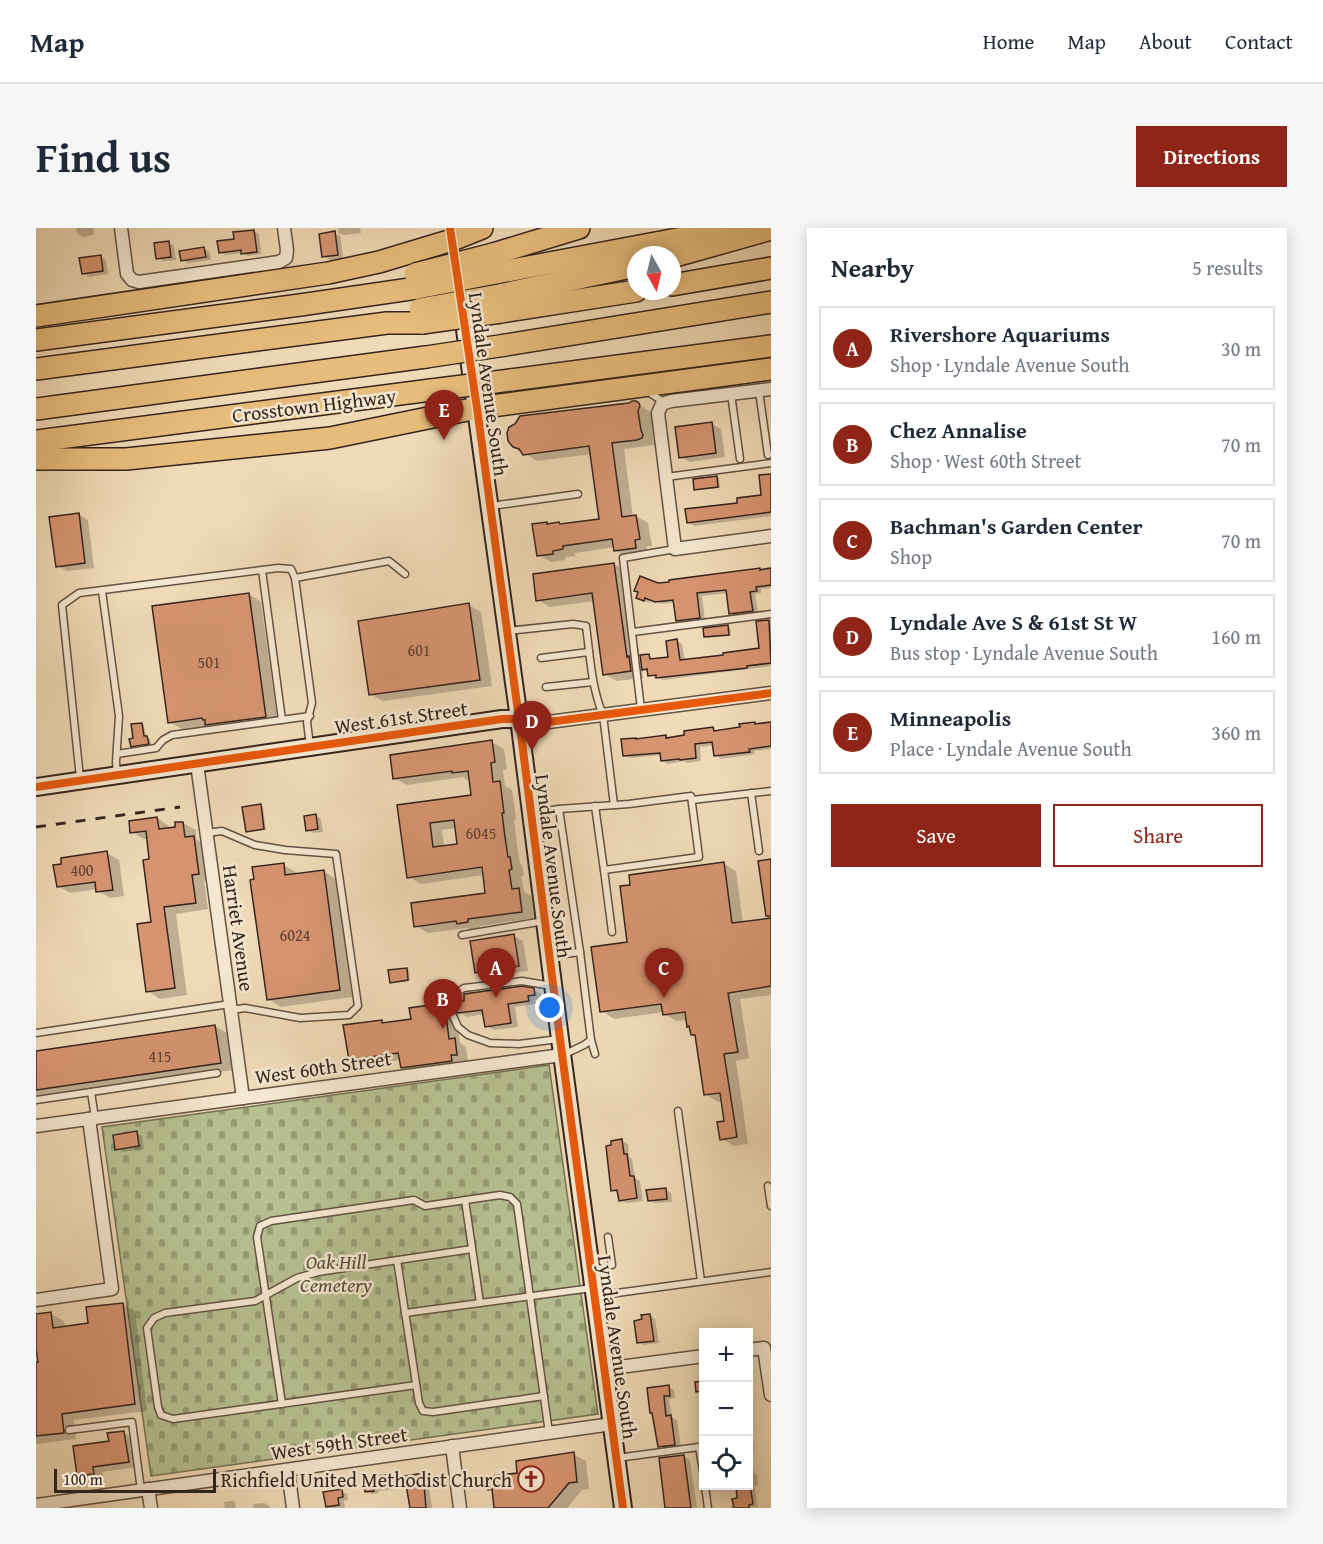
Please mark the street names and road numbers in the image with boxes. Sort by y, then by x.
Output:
street label: Lyndale Avenue South [462,290,516,478]
street label: Crosstown Highway [230,381,398,429]
street label: West 61st Street [332,693,470,741]
street label: Lyndale Avenue South [528,772,580,960]
street label: Harriet Avenue [216,863,262,993]
street label: West 60th Street [253,1043,393,1091]
street label: Lyndale Avenue South [591,1253,645,1441]
street label: West 59th Street [269,1419,409,1467]

